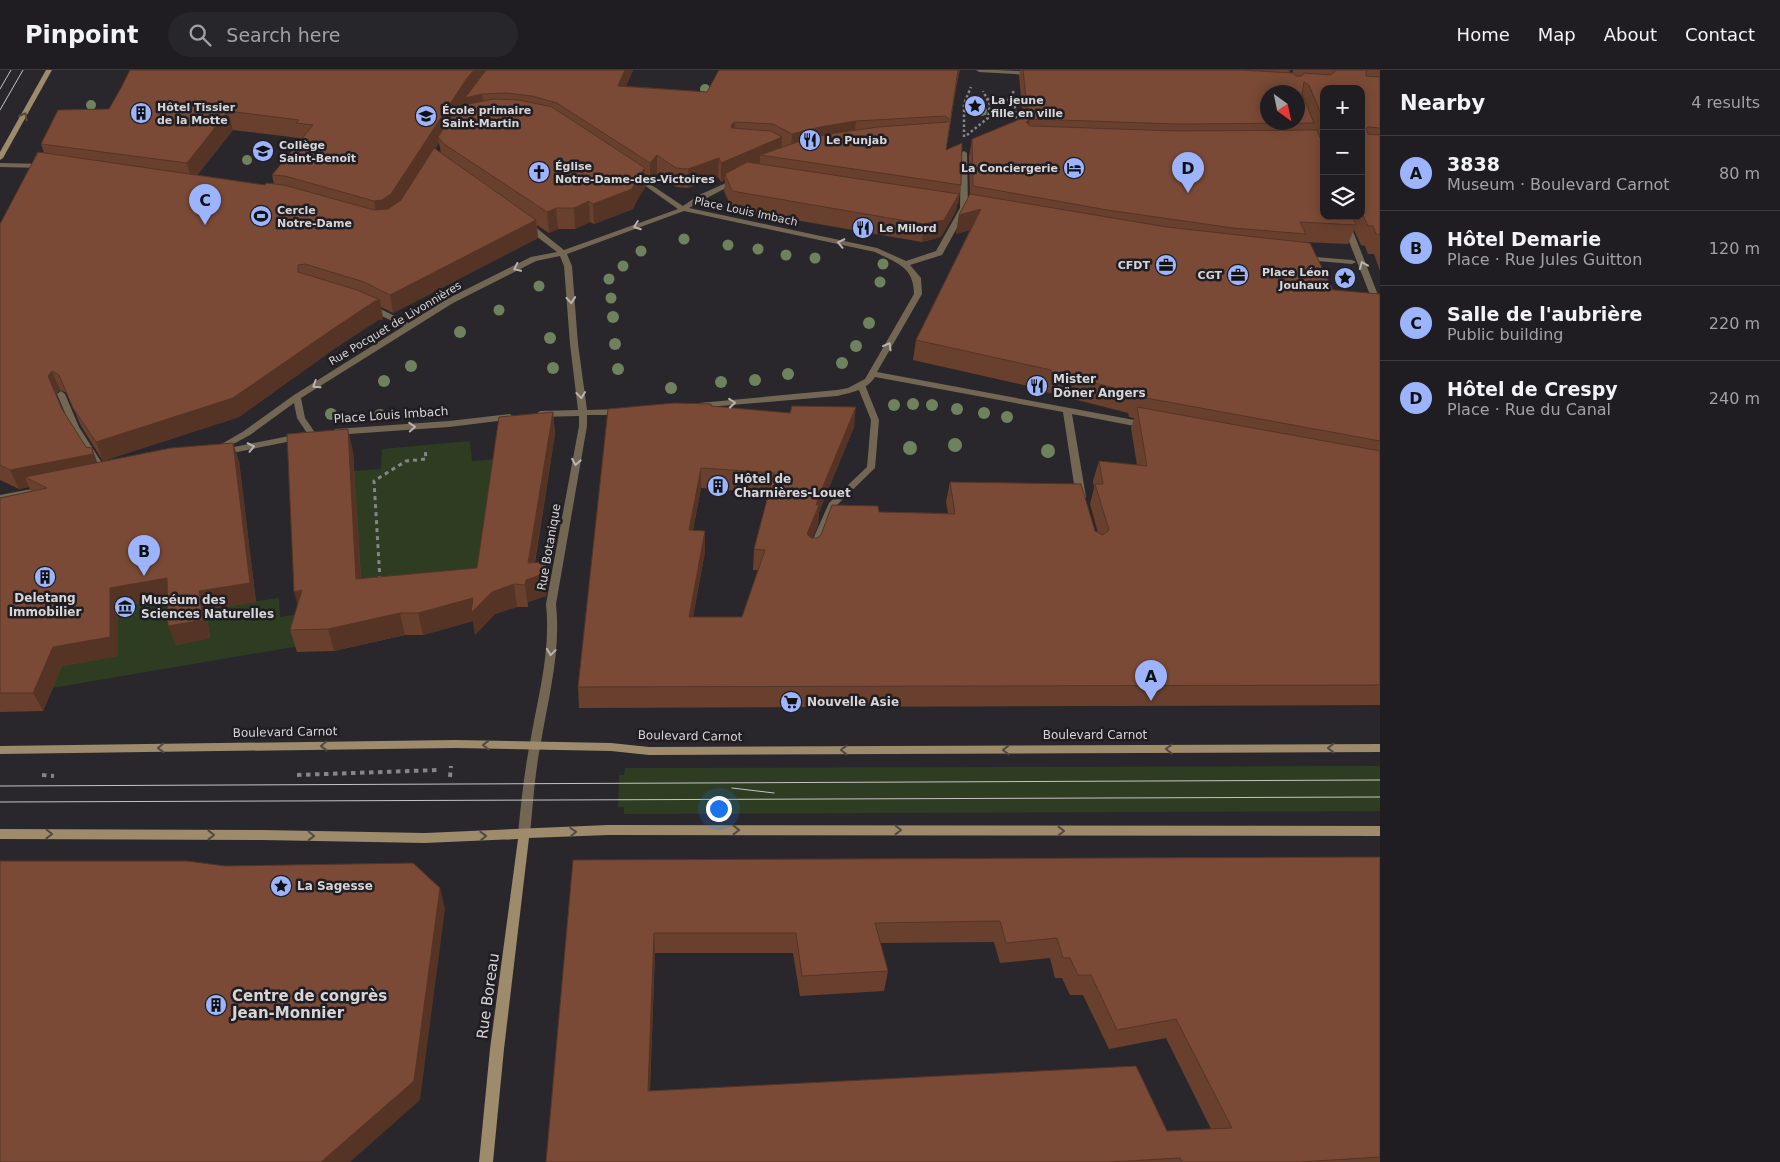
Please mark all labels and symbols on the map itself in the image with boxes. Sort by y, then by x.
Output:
north arrow [1260,85,1305,130]
place icon: La jeune fille en ville [963,94,987,118]
place label: La jeune fille en ville [991,94,1063,120]
building icon: Hôtel Tissier de la Motte [129,101,153,125]
place label: Hôtel Tissier de la Motte [157,101,236,127]
school or university icon: École primaire Saint-Martin [414,104,438,128]
place label: École primaire Saint-Martin [442,104,531,130]
one-way arrow [17,112,27,121]
restaurant icon: Le Punjab [798,128,822,152]
place label: Le Punjab [826,134,887,147]
school or university icon: Collège Saint-Benoît [251,139,275,163]
place label: Collège Saint-Benoît [279,139,356,165]
pin: D [1172,152,1204,193]
hotel icon: La Conciergerie [1062,156,1086,180]
church icon: Église Notre-Dame-des-Victoires [527,160,551,184]
place label: Église Notre-Dame-des-Victoires [555,160,715,186]
place label: La Conciergerie [961,162,1058,175]
pin: C [189,184,221,225]
street label: Place Louis Imbach [693,194,799,229]
sports icon: Cercle Notre-Dame [249,204,273,228]
place label: Cercle Notre-Dame [277,204,352,230]
restaurant icon: Le Milord [851,216,875,240]
one-way arrow [633,220,642,230]
place label: Le Milord [879,222,937,235]
one-way arrow [836,238,845,248]
office icon: CFDT [1154,253,1178,277]
place label: CFDT [1118,259,1150,272]
one-way arrow [1359,261,1369,269]
one-way arrow [513,262,522,272]
office icon: CGT [1226,263,1250,287]
place label: Place Léon Jouhaux [1262,266,1329,292]
place icon: Place Léon Jouhaux [1333,266,1357,290]
place label: CGT [1198,269,1222,282]
street label: Rue Pocquet de Livonnières [327,279,464,368]
one-way arrow [565,296,576,304]
one-way arrow [882,342,892,351]
place label: Mister Döner Angers [1053,372,1146,400]
restaurant icon: Mister Döner Angers [1025,374,1049,398]
one-way arrow [313,378,322,388]
one-way arrow [575,392,586,400]
one-way arrow [728,398,736,409]
street label: Place Louis Imbach [333,404,449,426]
one-way arrow [408,421,416,432]
one-way arrow [247,442,255,452]
one-way arrow [572,457,582,466]
place label: Hôtel de Charnières-Louet [734,472,851,500]
building icon: Hôtel de Charnières-Louet [706,474,730,498]
street label: Rue Botanique [534,503,564,591]
pin: B [128,535,160,576]
building icon: Deletang Immobilier [33,565,57,589]
place label: Deletang Immobilier [9,591,81,619]
place label: Muséum des Sciences Naturelles [141,593,274,621]
museum icon: Muséum des Sciences Naturelles [113,595,137,619]
one-way arrow [546,649,557,657]
pin: A [1135,660,1167,701]
supermarket icon: Nouvelle Asie [779,690,803,714]
place label: Nouvelle Asie [807,695,899,709]
street label: Boulevard Carnot [233,724,338,740]
street label: Boulevard Carnot [638,728,743,744]
street label: Boulevard Carnot [1043,728,1148,742]
one-way arrow [482,740,490,750]
one-way arrow [319,741,327,751]
one-way arrow [157,743,164,753]
one-way arrow [1327,743,1335,753]
one-way arrow [1165,744,1172,754]
one-way arrow [840,745,848,755]
one-way arrow [1002,745,1010,755]
your location [706,796,732,822]
one-way arrow [732,825,740,835]
one-way arrow [894,825,902,835]
one-way arrow [1057,826,1065,836]
one-way arrow [570,827,577,837]
one-way arrow [45,829,53,839]
one-way arrow [208,830,215,840]
one-way arrow [479,830,487,841]
one-way arrow [308,831,315,841]
place icon: La Sagesse [269,874,293,898]
place label: La Sagesse [297,879,373,893]
street label: Rue Boreau [473,952,503,1040]
place label: Centre de congrès Jean-Monnier [231,987,387,1022]
building icon: Centre de congrès Jean-Monnier [204,993,228,1017]

